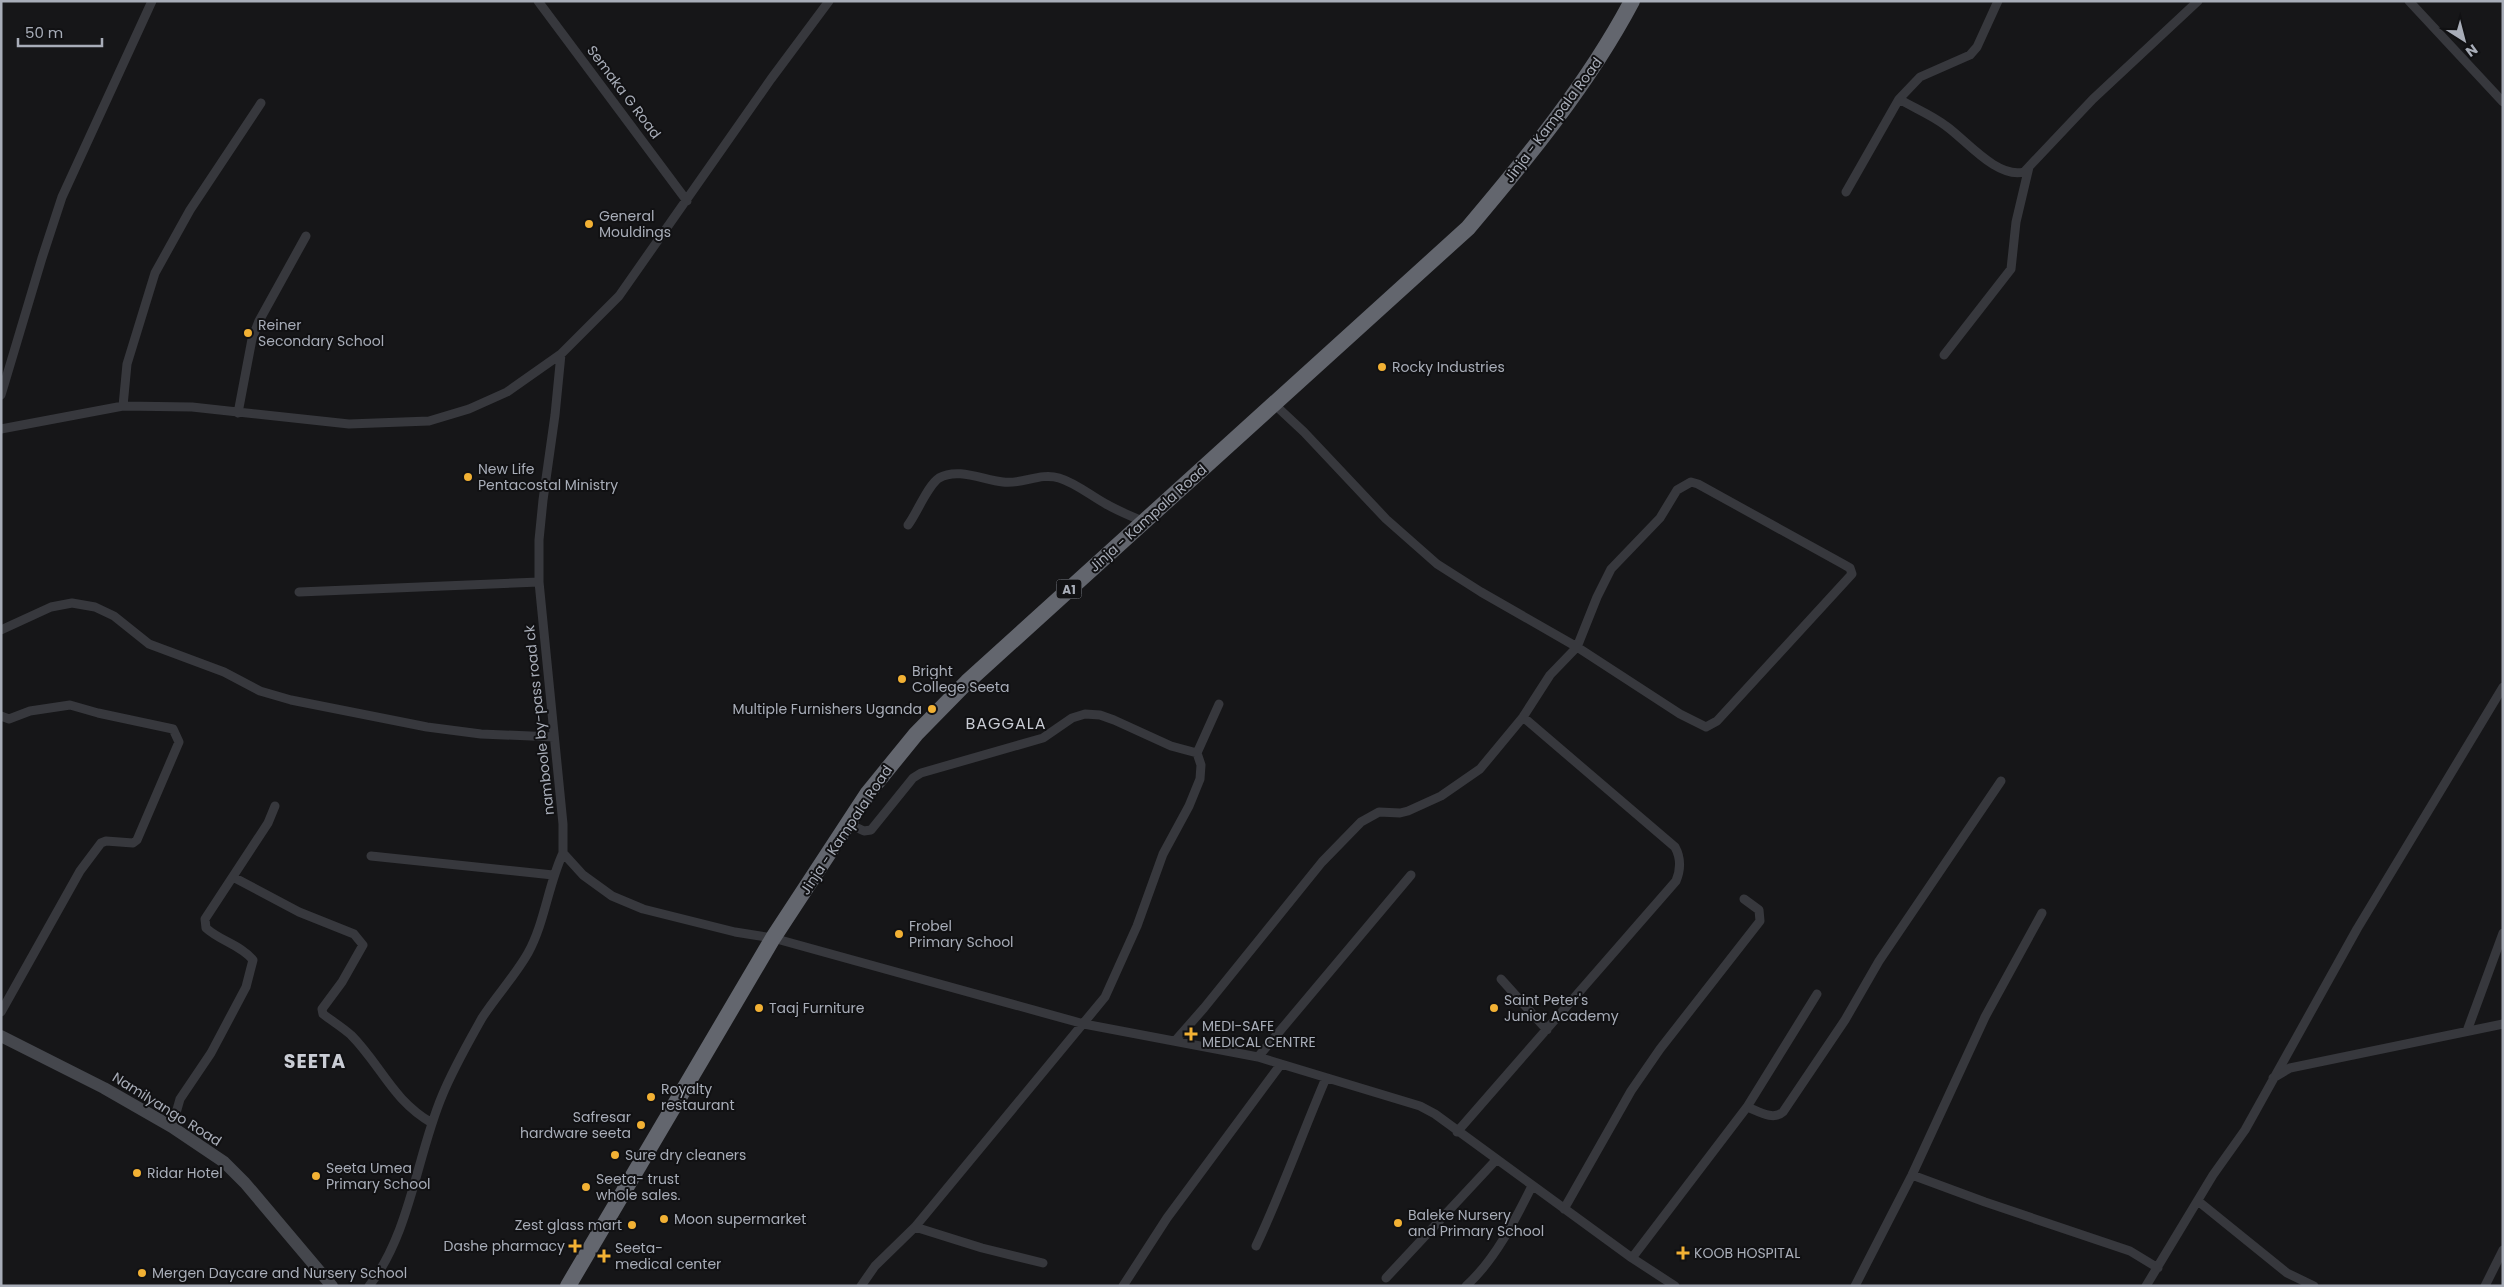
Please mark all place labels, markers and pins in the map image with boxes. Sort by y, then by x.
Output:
place label: General Mouldings [599,206,671,242]
marker: General Mouldings [583,218,595,230]
place label: Reiner Secondary School [258,315,384,351]
marker: Reiner Secondary School [242,327,254,339]
place label: Rocky Industries [1392,357,1505,377]
marker: Rocky Industries [1376,361,1388,373]
place label: New Life Pentacostal Ministry [478,459,618,495]
marker: New Life Pentacostal Ministry [462,471,474,483]
place label: Bright College Seeta [912,661,1009,697]
marker: Bright College Seeta [896,673,908,685]
place label: Multiple Furnishers Uganda [733,699,922,719]
marker: Multiple Furnishers Uganda [926,703,938,715]
place label: Frobel Primary School [909,916,1014,952]
marker: Frobel Primary School [893,928,905,940]
place label: Saint Peter's Junior Academy [1504,990,1619,1026]
place label: Taaj Furniture [769,998,865,1018]
marker: Taaj Furniture [753,1002,765,1014]
marker: Saint Peter's Junior Academy [1488,1002,1500,1014]
place label: MEDI-SAFE MEDICAL CENTRE [1202,1016,1316,1052]
marker: MEDI-SAFE MEDICAL CENTRE [1184,1027,1198,1041]
place label: Royalty restaurant [661,1079,734,1115]
marker: Royalty restaurant [645,1091,657,1103]
place label: Safresar hardware seeta [520,1107,631,1143]
marker: Safresar hardware seeta [635,1119,647,1131]
place label: Sure dry cleaners [625,1145,746,1165]
marker: Sure dry cleaners [609,1149,621,1161]
place label: Seeta Umea Primary School [326,1158,431,1194]
place label: Ridar Hotel [147,1163,223,1183]
marker: Ridar Hotel [131,1167,143,1179]
place label: Seeta- trust whole sales. [596,1169,680,1205]
marker: Seeta Umea Primary School [310,1170,322,1182]
marker: Seeta- trust whole sales. [580,1181,592,1193]
place label: Baleke Nursery and Primary School [1408,1205,1544,1241]
place label: Moon supermarket [674,1209,806,1229]
marker: Moon supermarket [658,1213,670,1225]
place label: Zest glass mart [515,1215,622,1235]
marker: Baleke Nursery and Primary School [1392,1217,1404,1229]
marker: Zest glass mart [626,1219,638,1231]
place label: Dashe pharmacy [444,1236,565,1256]
place label: Seeta- medical center [615,1238,721,1274]
marker: Dashe pharmacy [569,1240,581,1252]
place label: KOOB HOSPITAL [1694,1243,1800,1263]
marker: KOOB HOSPITAL [1676,1246,1690,1260]
marker: Seeta- medical center [597,1249,611,1263]
place label: Mergen Daycare and Nursery School [152,1263,407,1283]
marker: Mergen Daycare and Nursery School [136,1267,148,1279]

